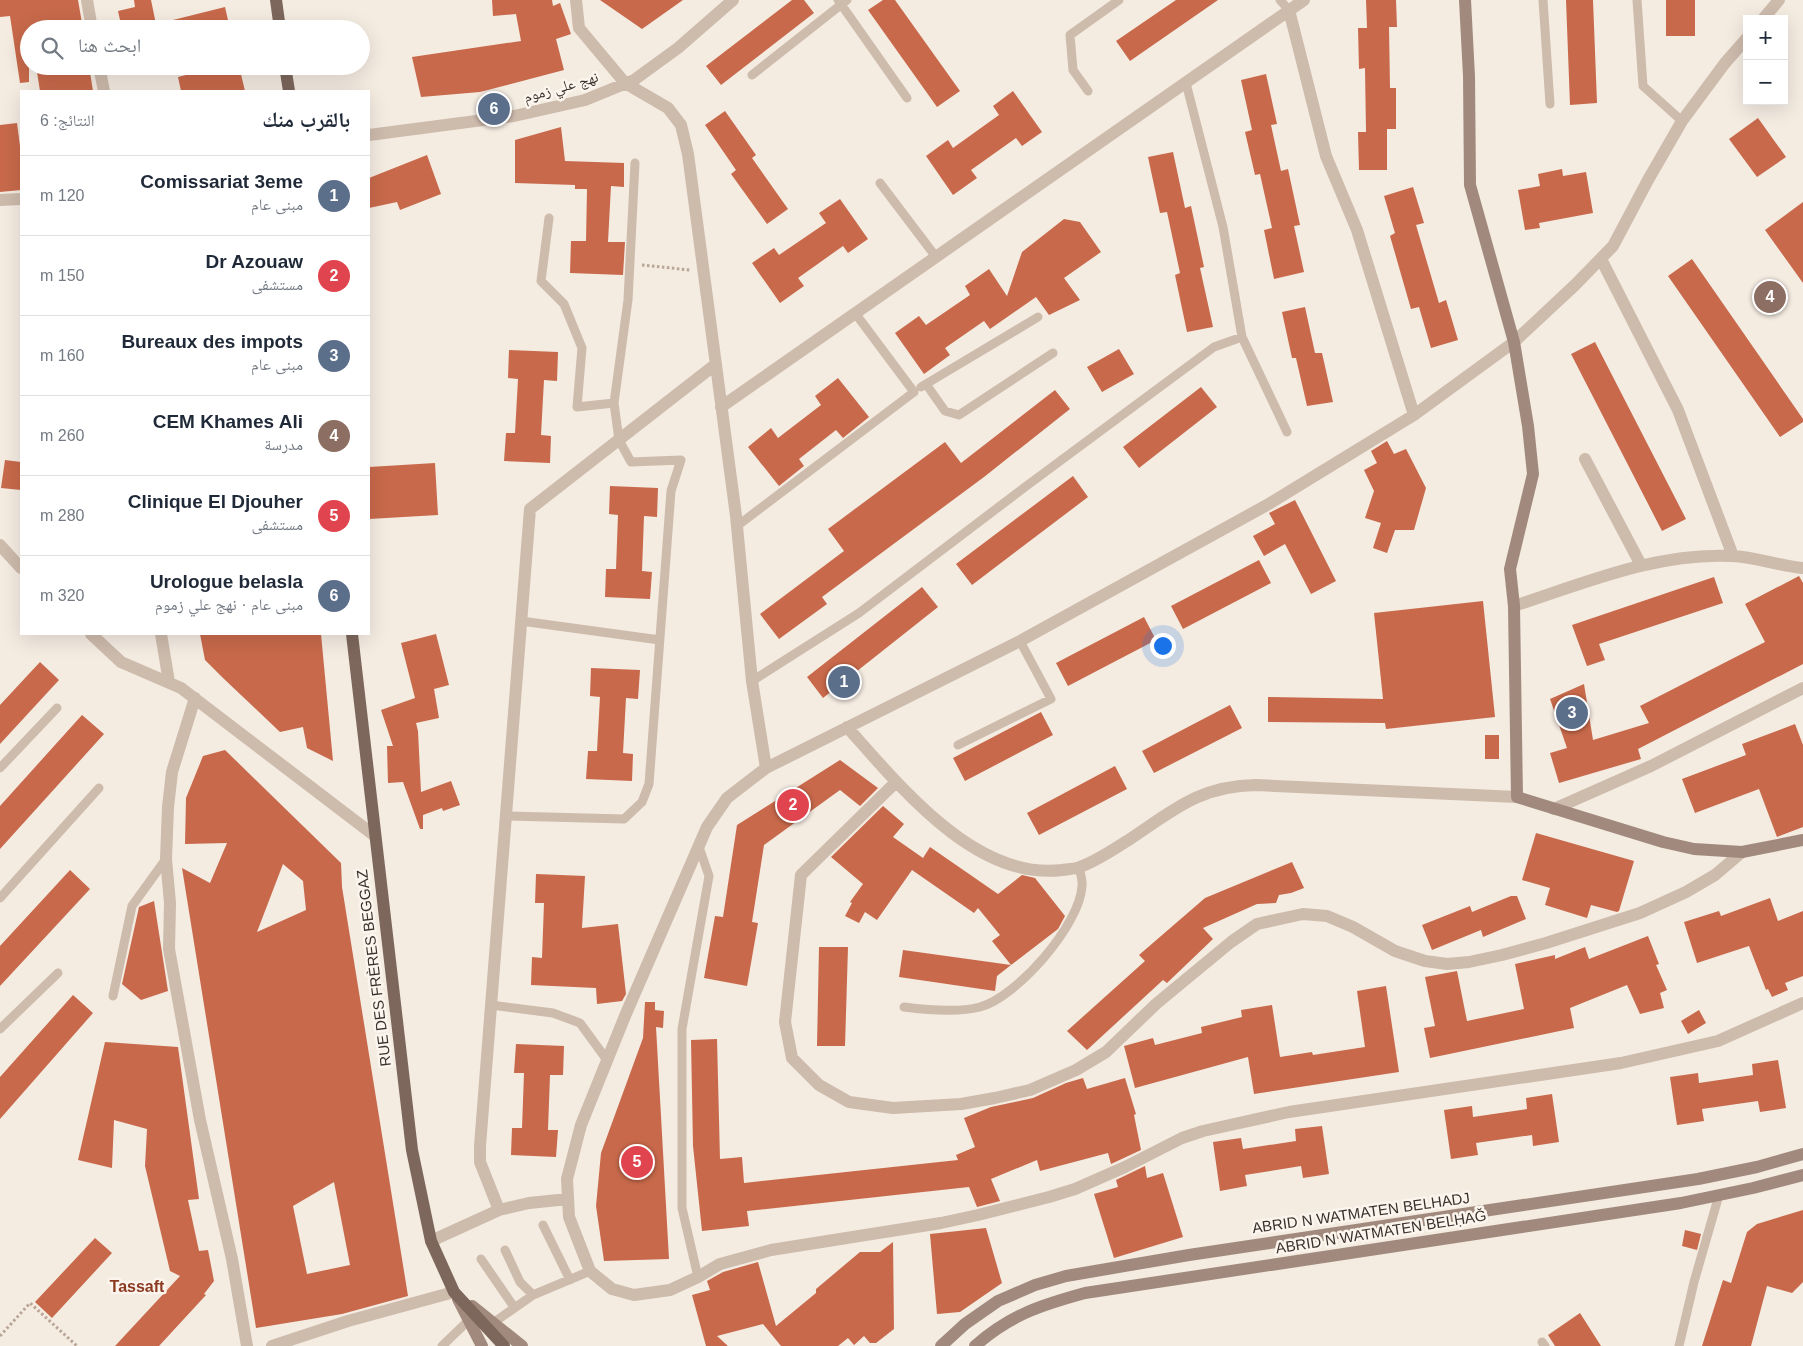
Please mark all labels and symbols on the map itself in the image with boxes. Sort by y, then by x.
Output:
street label: نهج علي زموم [522,68,601,109]
pin: 6 [478,90,510,128]
pin: 4 [1754,278,1786,316]
your location [1150,633,1176,659]
pin: 1 [828,663,860,701]
pin: 3 [1556,694,1588,732]
pin: 2 [777,786,809,824]
street label: RUE DES FRÈRES BEGGAZ [353,869,394,1068]
pin: 5 [621,1143,653,1181]
street label: ABRID N WATMATEN BELHADJ [1251,1189,1471,1236]
street label: ABRID N WATMATEN BELḤAǦ [1274,1206,1487,1257]
district label: Tassaft [110,1278,165,1295]

